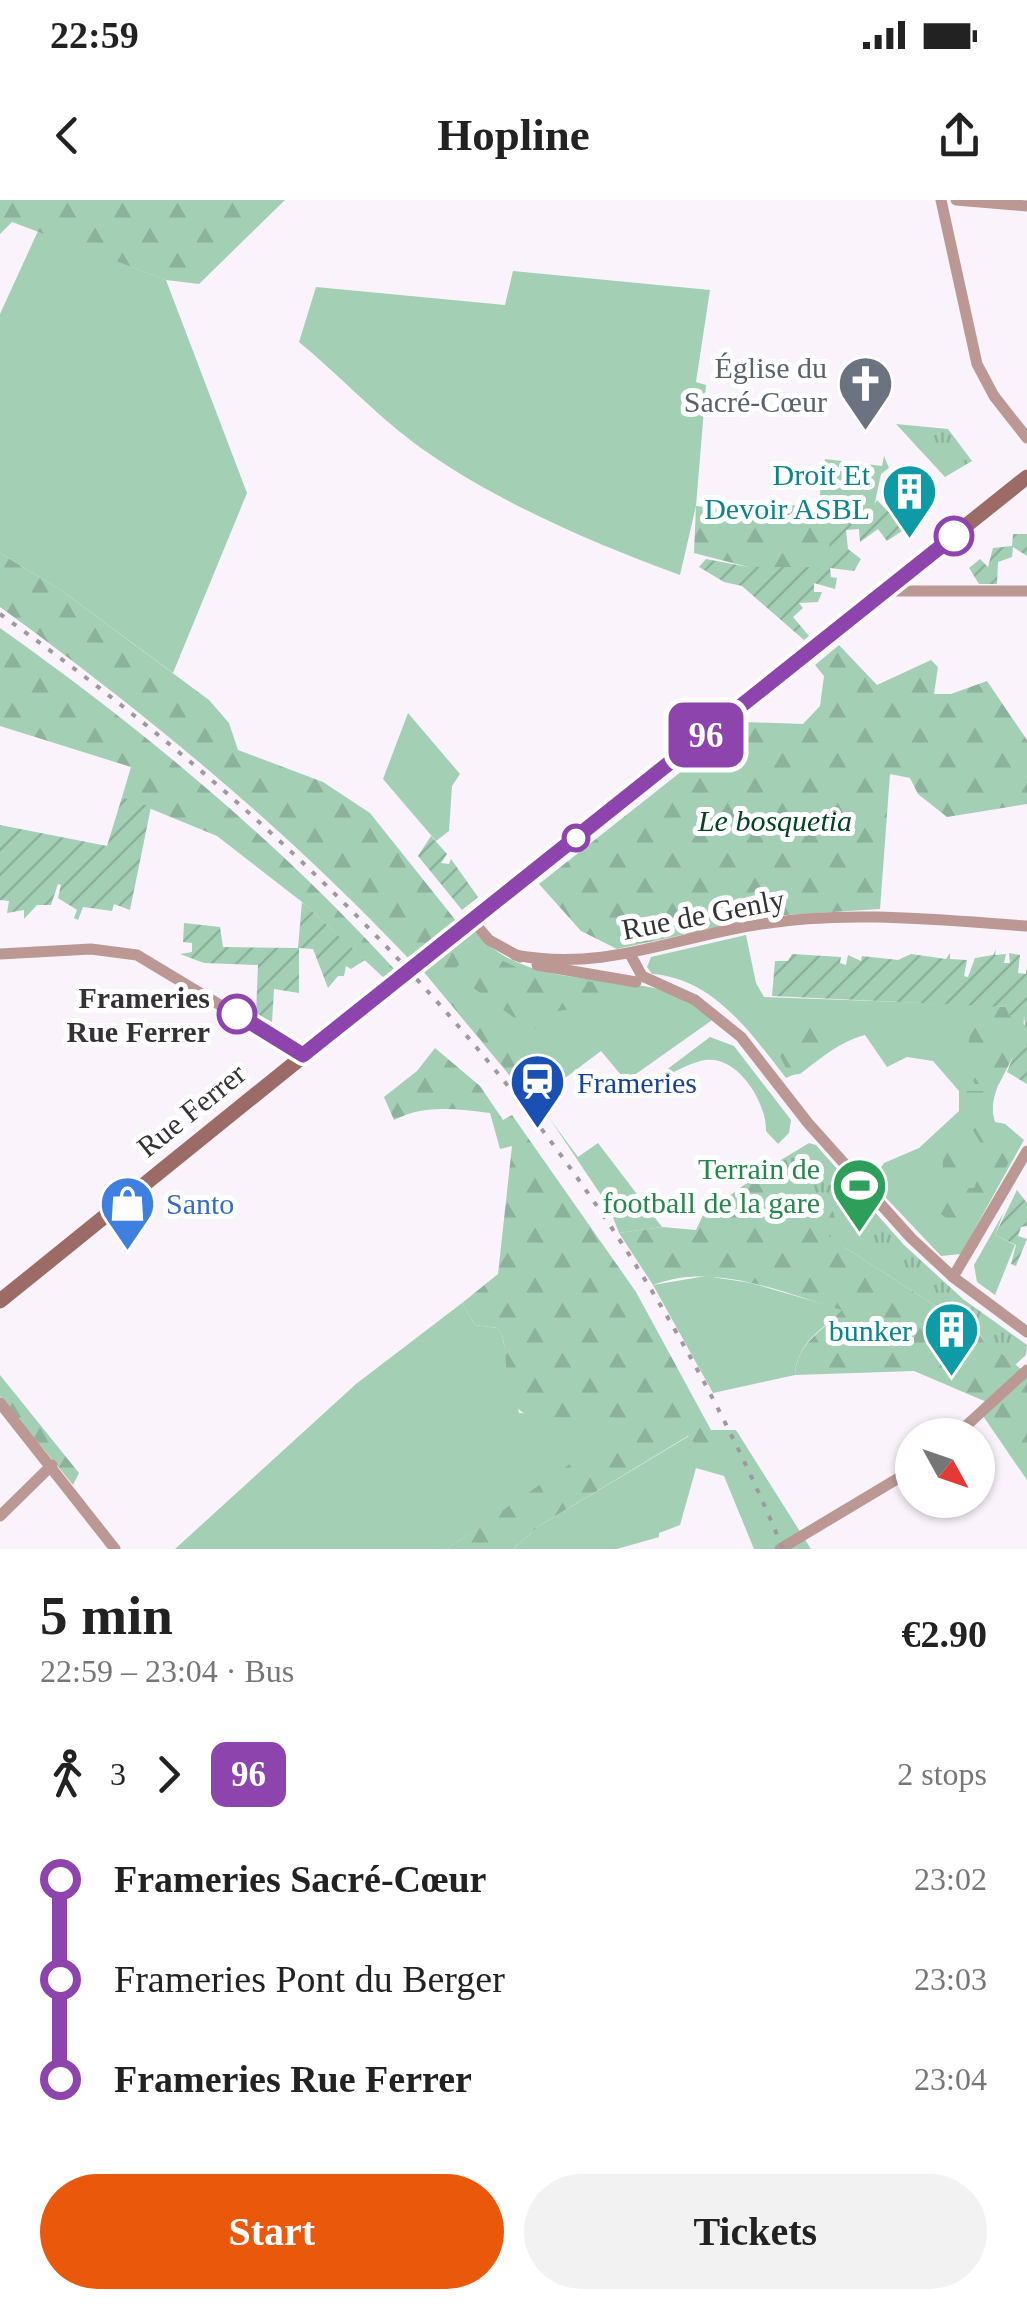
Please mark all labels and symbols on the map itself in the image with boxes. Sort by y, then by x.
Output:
place label: Église du Sacré-Cœur [684,351,827,418]
church icon: Église du Sacré-Cœur [836,354,896,433]
place label: Droit Et Devoir ASBL [704,458,871,525]
building icon: Droit Et Devoir ASBL [879,461,939,540]
unlabelled marker [935,517,973,555]
line badge: 96 [661,702,751,768]
park label: Le bosquetia [697,804,852,837]
unlabelled marker [563,825,589,851]
street label: Rue de Genly [619,882,787,946]
place label: Frameries Rue Ferrer [66,981,210,1048]
marker: Frameries Rue Ferrer [218,995,256,1033]
station icon: Frameries [508,1052,568,1131]
street label: Rue Ferrer [130,1057,252,1163]
place label: Frameries [577,1066,697,1099]
place label: Terrain de football de la gare [603,1152,820,1219]
sports icon: Terrain de football de la gare [829,1155,889,1234]
shop icon: Santo [97,1173,157,1252]
place label: Santo [166,1187,234,1220]
building icon: bunker [921,1300,981,1379]
place label: bunker [829,1314,912,1347]
north arrow [895,1418,995,1518]

